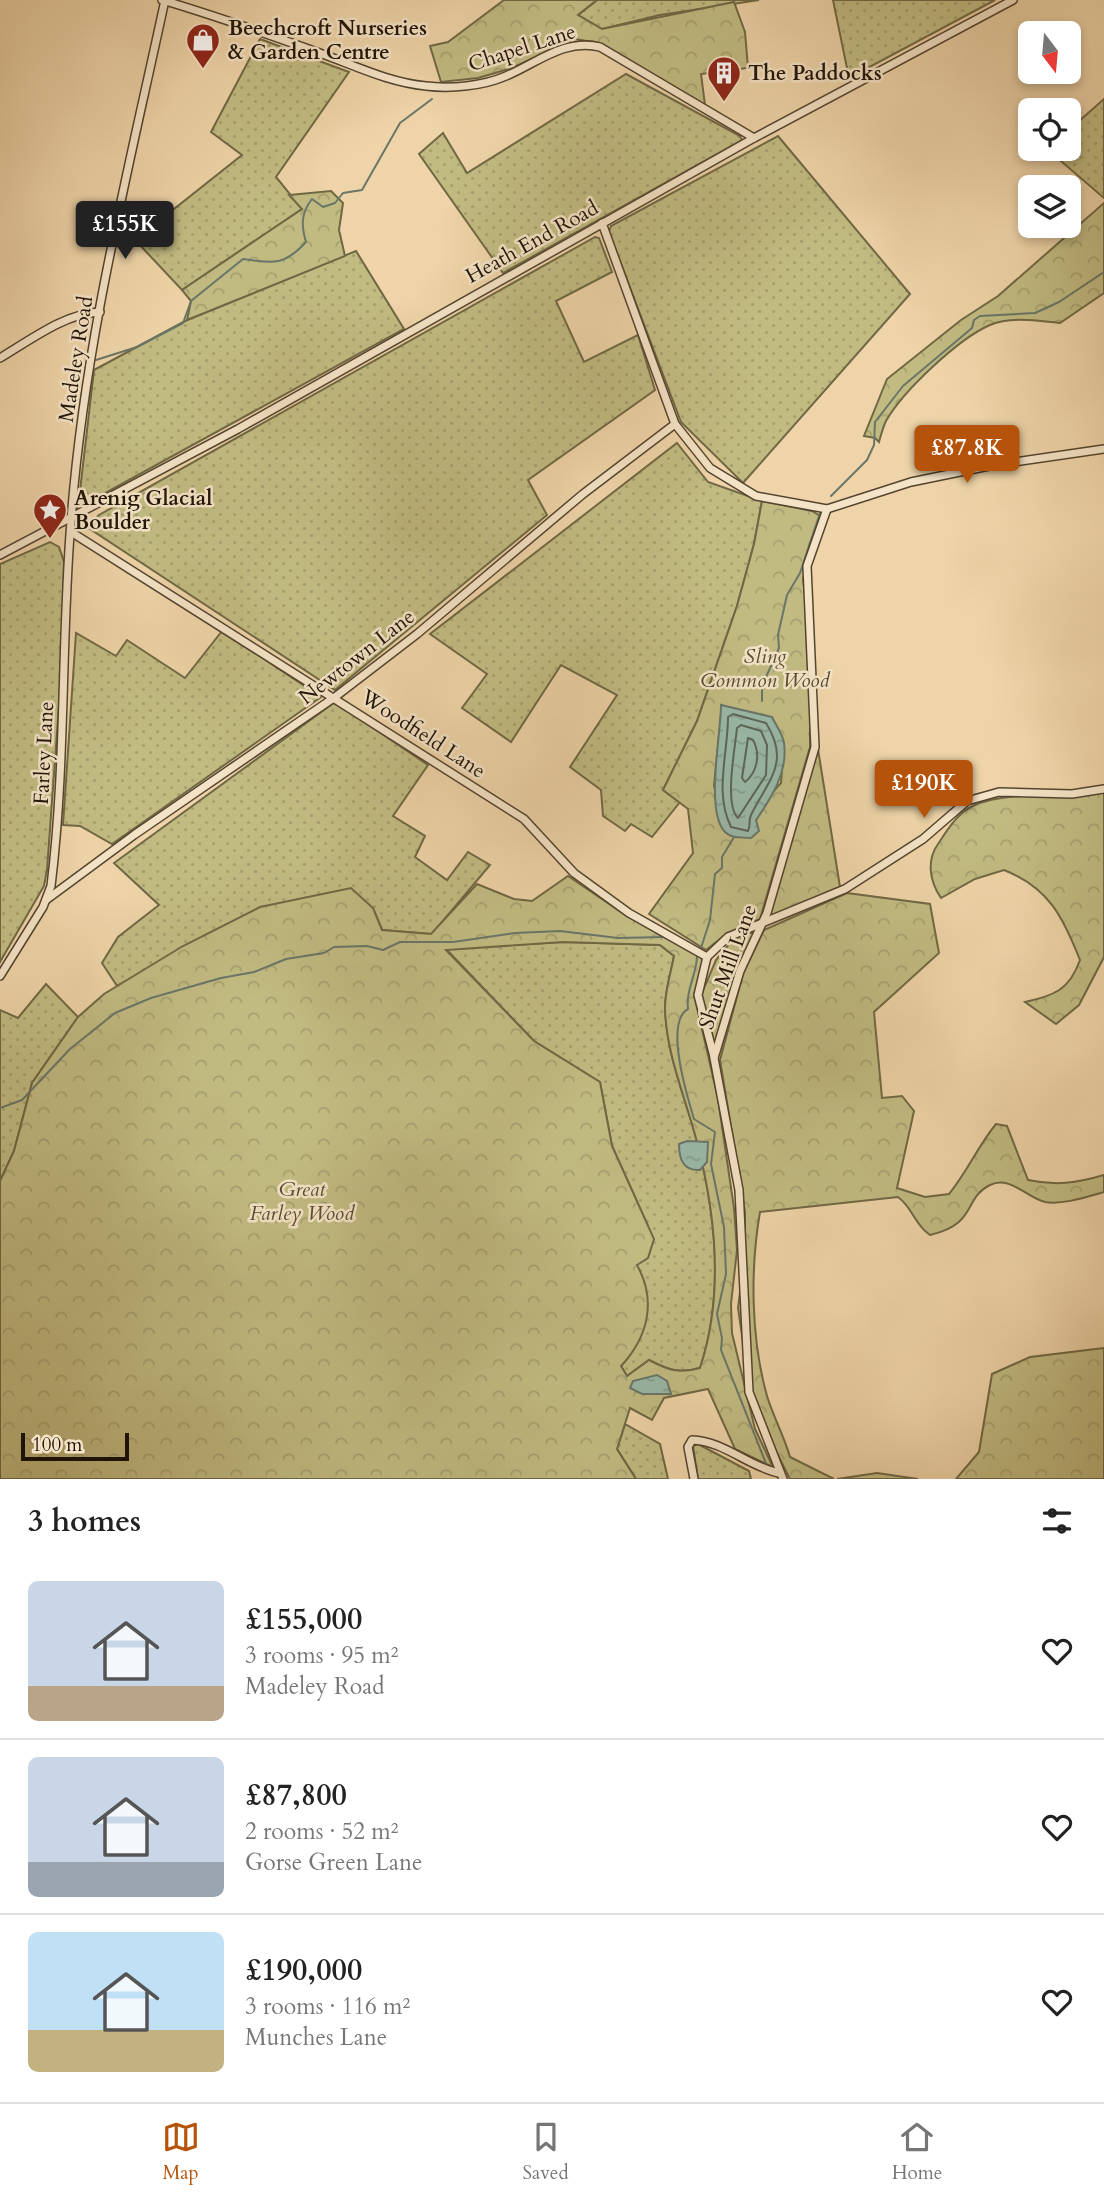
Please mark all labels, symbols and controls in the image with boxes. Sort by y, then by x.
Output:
place label: Beechcroft Nurseries & Garden Centre [228,14,427,67]
street label: Chapel Lane [464,17,580,79]
shop icon: Beechcroft Nurseries & Garden Centre [184,21,222,70]
north arrow [1018,21,1082,84]
map controls [1018,21,1081,238]
building icon: The Paddocks [705,54,743,103]
place label: The Paddocks [748,59,882,88]
button: locate [1018,98,1081,161]
button: layers [1018,175,1081,238]
street label: Heath End Road [460,193,604,291]
pin: £155K [76,202,174,261]
text: £155K [92,208,158,239]
street label: Madeley Road [52,294,100,424]
pin: £87.8K [910,426,1024,485]
text: £87.8K [930,432,1004,463]
place label: Arenig Glacial Boulder [74,484,212,537]
place icon: Arenig Glacial Boulder [31,491,69,540]
street label: Newtown Lane [293,602,421,712]
park label: Sling Common Wood [700,642,831,695]
street label: Woodfield Lane [354,682,491,785]
street label: Farley Lane [27,701,61,805]
pin: £190K [875,760,973,820]
text: £190K [891,767,957,798]
street label: Shut Mill Lane [692,900,764,1034]
park label: Great Farley Wood [250,1175,355,1228]
scale bar [21,1430,130,1462]
text: 100 m [32,1432,82,1458]
text: 3 homes [28,1501,141,1542]
icon: filters [1038,1502,1076,1540]
text: £155,000 [245,1599,362,1640]
icon: home [84,1609,168,1693]
icon: heart [1038,1632,1076,1670]
text: 3 rooms · 95 m² [245,1640,398,1671]
text: Madeley Road [245,1671,384,1702]
text: £87,800 [245,1775,347,1816]
icon: home [84,1785,168,1869]
icon: heart [1038,1808,1076,1846]
text: 2 rooms · 52 m² [245,1816,398,1847]
text: Gorse Green Lane [245,1847,422,1878]
text: £190,000 [245,1950,362,1991]
icon: home [84,1960,168,2044]
icon: heart [1038,1983,1076,2021]
text: 3 rooms · 116 m² [245,1991,410,2022]
text: Munches Lane [245,2022,387,2053]
tab: Map [162,2118,200,2186]
tab: Saved [523,2118,569,2186]
tab: Home [892,2118,942,2186]

